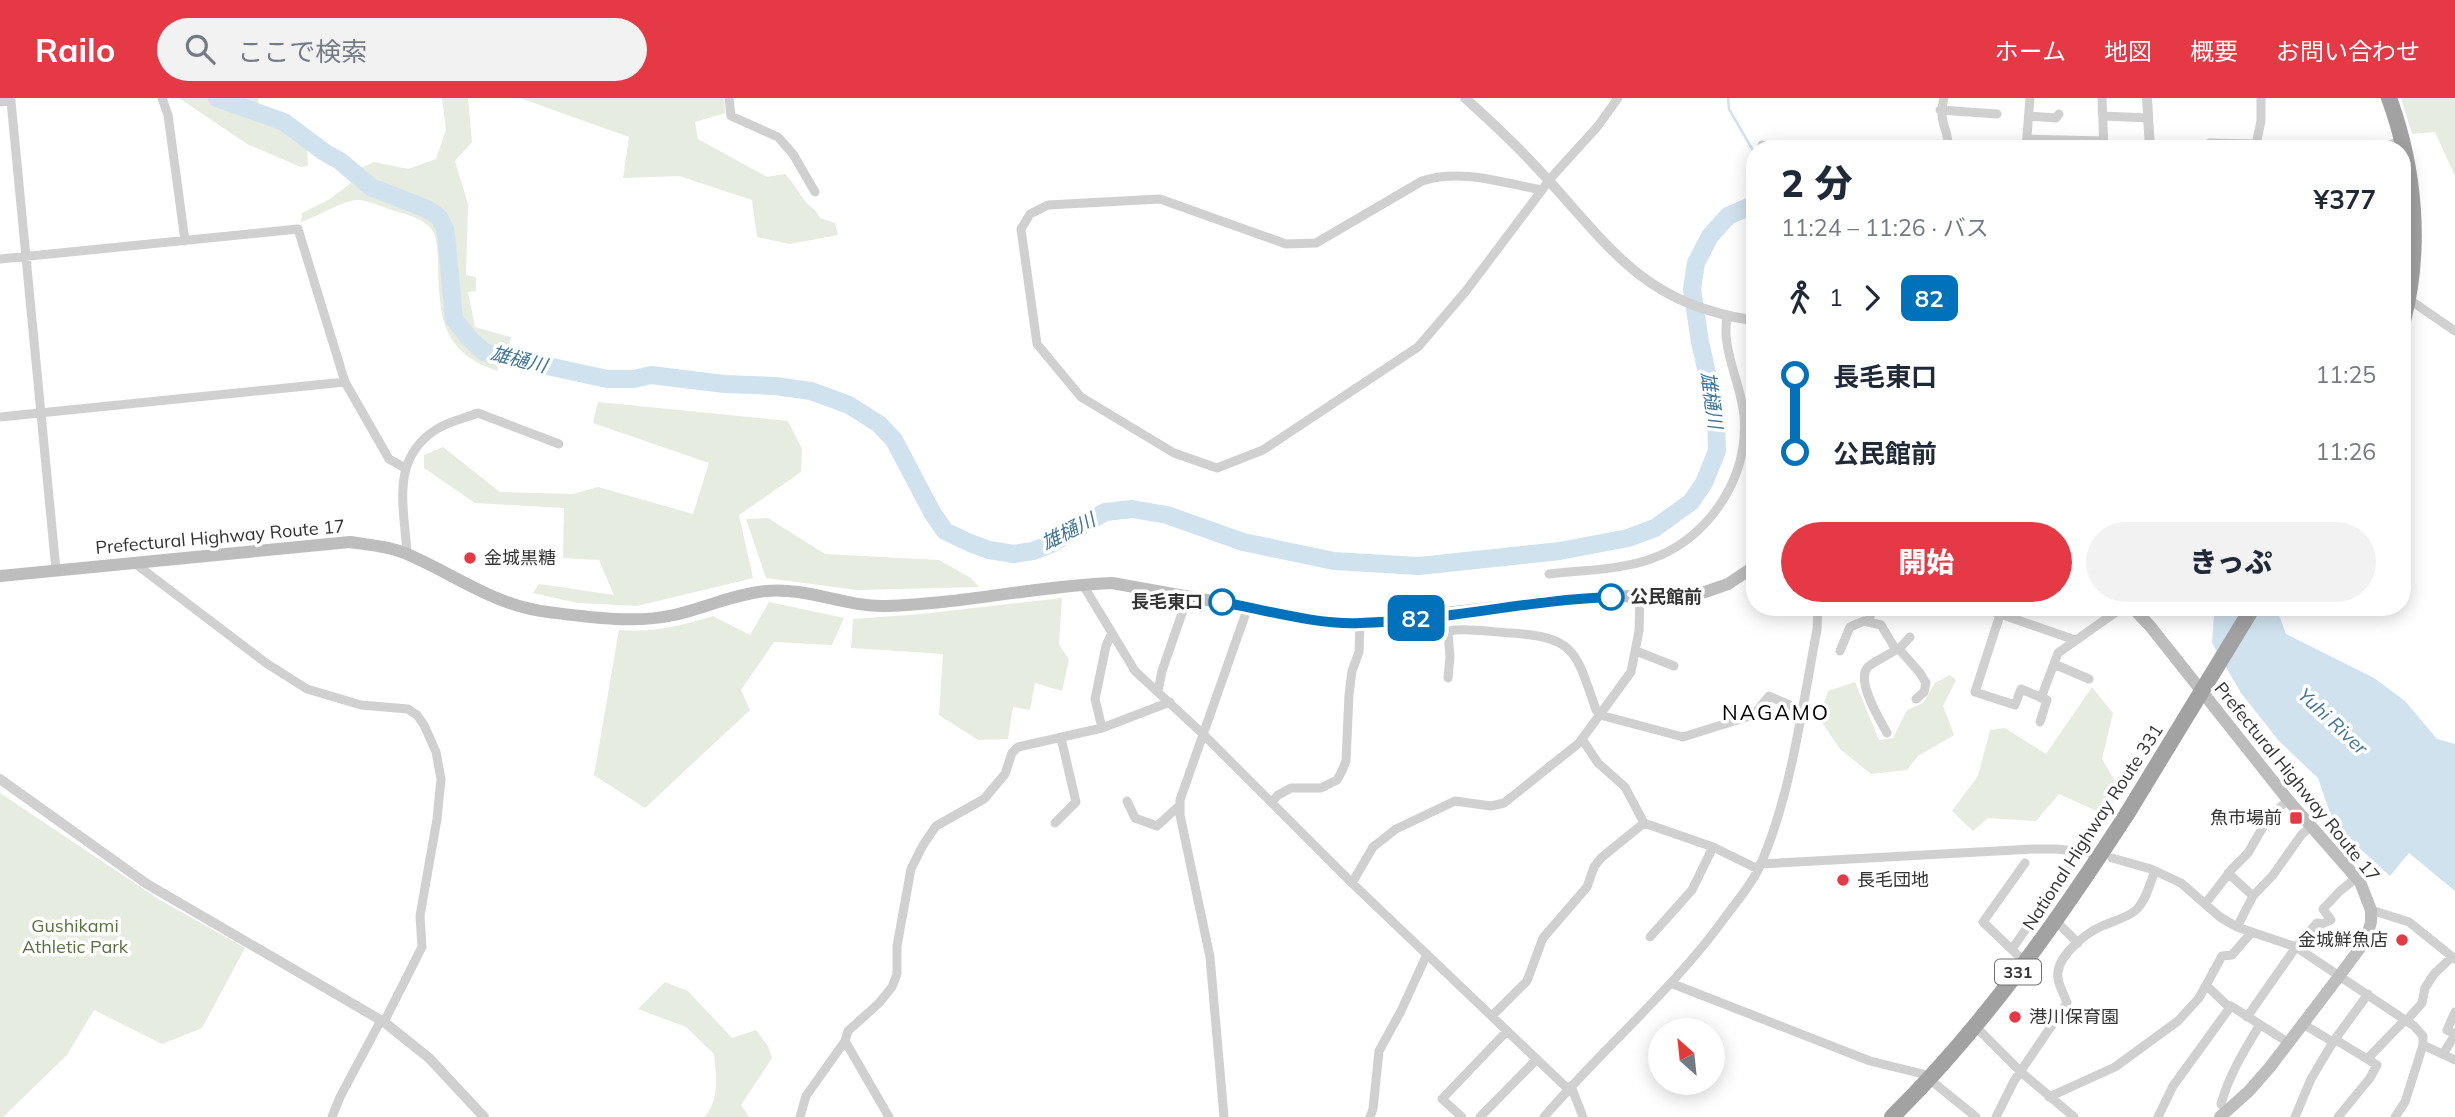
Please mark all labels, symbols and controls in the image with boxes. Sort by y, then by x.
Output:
search box [157,18,647,81]
text: Railo [35,29,115,70]
icon: search [181,30,219,68]
text: ここで検索 [237,35,367,68]
text: ホーム [1995,36,2066,66]
text: 地図 [2104,36,2152,66]
text: 概要 [2190,36,2238,66]
text: お問い合わせ [2276,36,2420,66]
text: 2 分 [1781,159,1853,207]
text: ¥377 [2314,183,2376,216]
text: 11:24 – 11:26 · バス [1781,213,1989,242]
icon: walk [1781,279,1819,317]
icon: forward [1853,279,1891,317]
text: 1 [1829,283,1843,312]
text: 82 [1915,283,1944,313]
water label: 雄樋川 [488,340,551,378]
text: 長毛東口 [1833,360,1937,393]
text: 11:25 [2316,360,2376,389]
water label: 雄樋川 [1696,370,1728,432]
text: 公民館前 [1833,437,1937,470]
text: 11:26 [2316,437,2376,466]
water label: 雄樋川 [1037,506,1101,555]
street label: Prefectural Highway Route 17 [94,514,346,559]
button: 開始 [1781,522,2072,602]
button: きっぷ [2086,522,2376,602]
place label: 金城黒糖 [484,546,556,569]
marker: 金城黒糖 [462,550,478,566]
marker: 公民館前 [1598,584,1624,610]
place label: 公民館前 [1630,585,1702,608]
marker: 長毛東口 [1209,589,1235,615]
place label: 長毛東口 [1131,590,1203,613]
line badge: 82 [1384,595,1448,641]
text: 82 [1402,603,1430,633]
street label: Prefectural Highway Route 17 [2210,677,2385,886]
water label: Yuhi River [2293,683,2374,760]
district label: NAGAMO [1722,699,1830,725]
street label: National Highway Route 331 [2017,719,2168,934]
place label: 魚市場前 [2210,806,2282,829]
marker: 魚市場前 [2288,810,2304,826]
place label: 長毛団地 [1857,868,1929,891]
marker: 長毛団地 [1835,872,1851,888]
park label: Gushikami Athletic Park [22,914,129,958]
place label: 金城鮮魚店 [2298,928,2388,951]
marker: 金城鮮魚店 [2394,932,2410,948]
road number: 331 [1995,960,2041,985]
place label: 港川保育園 [2029,1005,2119,1028]
marker: 港川保育園 [2007,1009,2023,1025]
north arrow [1648,1018,1726,1096]
map controls [1648,1018,1725,1095]

